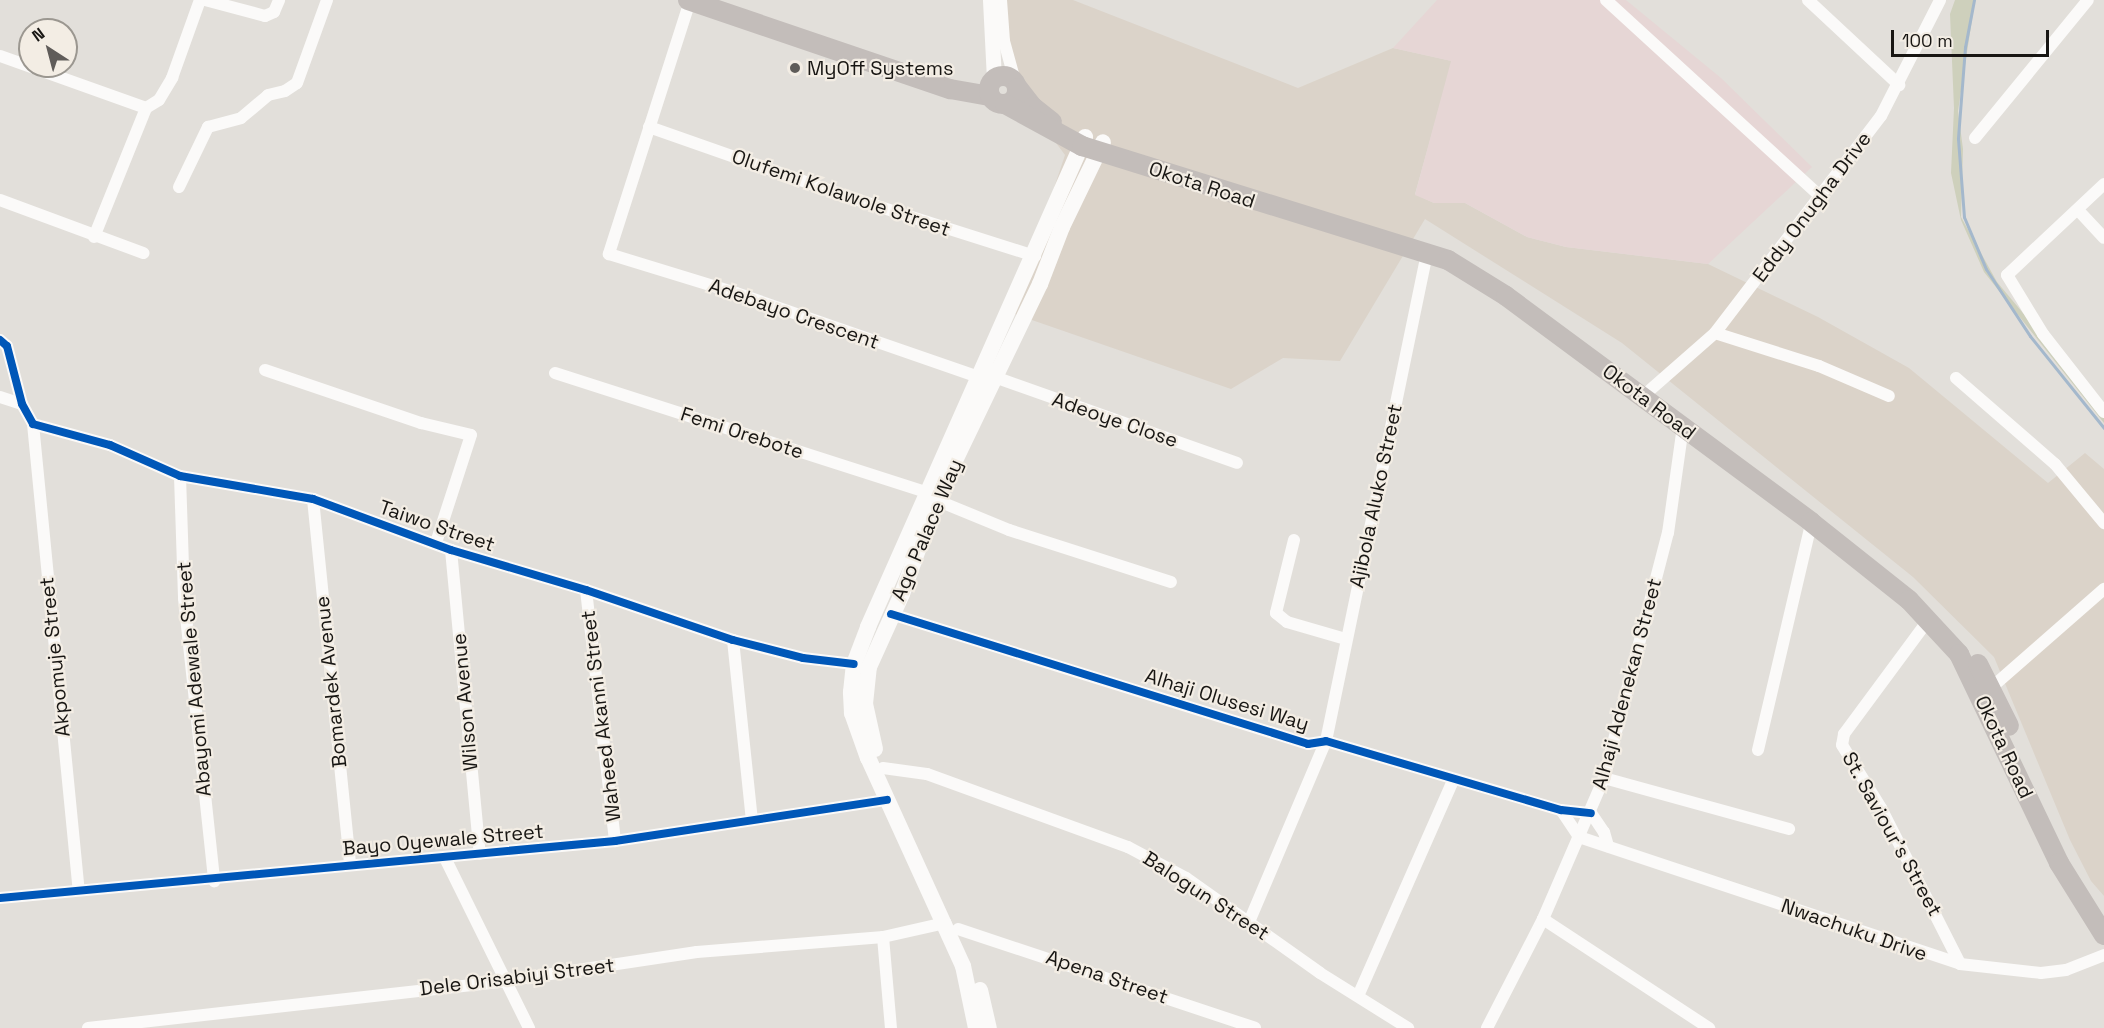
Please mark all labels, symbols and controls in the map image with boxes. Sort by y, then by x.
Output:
north arrow [18,18,78,78]
scale bar [1894,18,2052,56]
text: N [28,23,49,46]
text: 100 m [1902,29,1953,52]
place label: MyOff Systems [807,56,954,80]
marker: MyOff Systems [788,61,802,75]
street label: Eddy Onugha Drive [1748,127,1876,287]
street label: Olufemi Kolawole Street [729,144,953,242]
street label: Okota Road [1146,157,1258,213]
street label: Adebayo Crescent [706,274,882,354]
street label: Okota Road [1598,359,1700,445]
street label: Adeoye Close [1049,387,1181,453]
street label: Femi Orebote [678,402,806,464]
street label: Ajibola Aluko Street [1345,402,1407,590]
street label: Ago Palace Way [886,455,968,605]
street label: Taiwo Street [376,495,498,557]
street label: Abayomi Adewale Street [172,560,216,798]
street label: Akpomuje Street [35,576,75,738]
street label: Alhaji Adenekan Street [1587,576,1667,792]
street label: Bomardek Avenue [310,595,352,769]
street label: Waheed Akanni Street [576,609,626,823]
street label: Wilson Avenue [447,632,483,772]
street label: Alhaji Olusesi Way [1142,664,1312,736]
street label: Okota Road [1970,692,2038,802]
street label: St. Saviour's Street [1837,748,1947,920]
street label: Bayo Oyewale Street [341,819,545,861]
street label: Balogun Street [1138,846,1274,946]
street label: Nwachuku Drive [1778,894,1930,966]
street label: Apena Street [1043,945,1171,1009]
street label: Dele Orisabiyi Street [418,953,616,1001]

